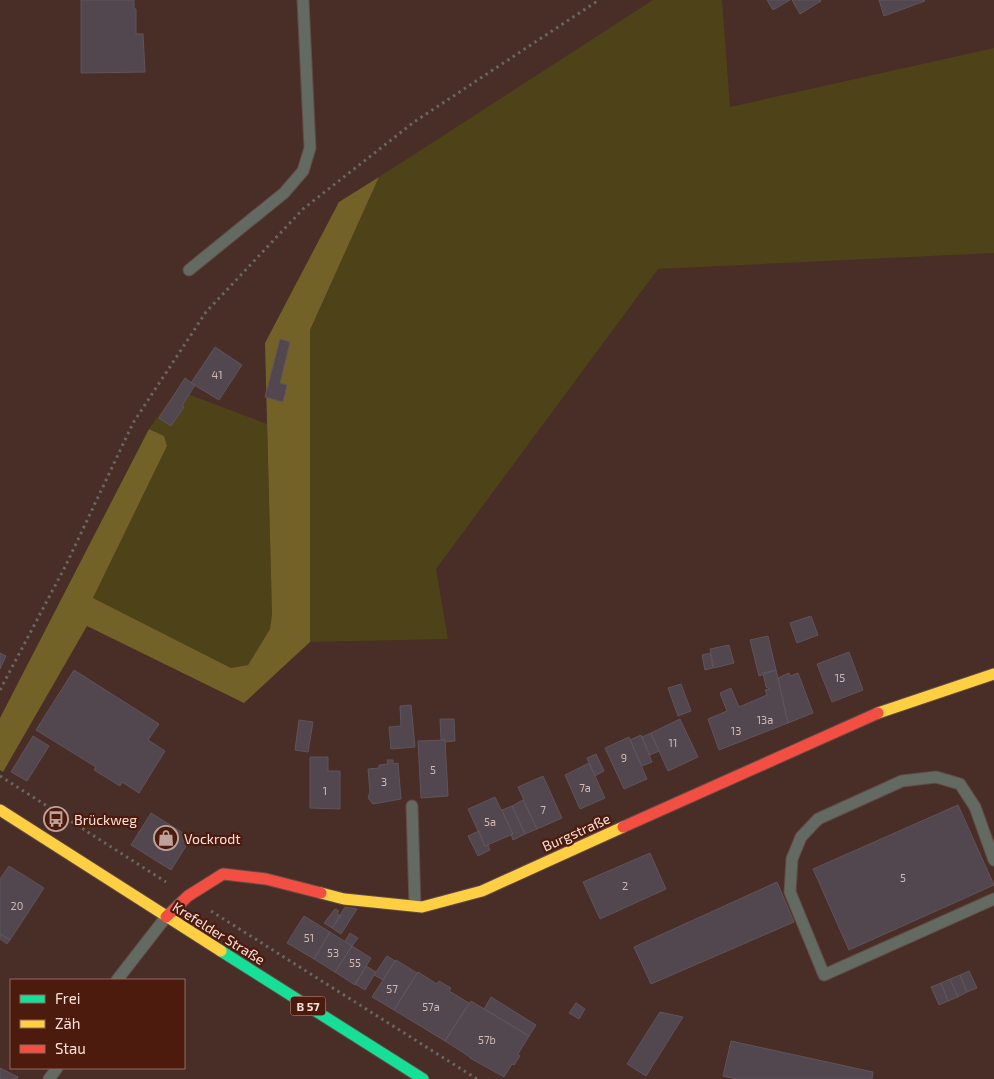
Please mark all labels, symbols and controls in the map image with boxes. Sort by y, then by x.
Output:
house number: 41 [211,368,223,381]
house number: 15 [835,671,845,684]
house number: 13a [757,713,773,726]
house number: 13 [731,724,741,737]
house number: 11 [669,736,677,749]
house number: 9 [621,751,627,764]
house number: 5 [430,763,436,776]
house number: 3 [381,775,387,788]
house number: 7a [579,781,591,794]
house number: 1 [323,784,327,797]
house number: 7 [540,803,546,816]
bus stop icon: Brückweg [43,806,69,832]
street label: Burgstraße [539,809,613,855]
place label: Brückweg [74,811,137,828]
house number: 5a [484,815,496,828]
shop icon: Vockrodt [153,825,179,851]
place label: Vockrodt [184,830,241,847]
house number: 5 [900,871,906,884]
house number: 2 [622,879,628,892]
street label: Krefelder Straße [170,898,268,968]
house number: 20 [11,899,23,912]
house number: 51 [304,931,314,944]
house number: 53 [327,946,339,959]
house number: 55 [349,956,361,969]
legend [10,979,185,1069]
house number: 57 [386,982,398,995]
text: Frei [55,989,80,1007]
road number: B 57 [290,996,326,1016]
house number: 57a [422,1000,440,1013]
text: Zäh [55,1014,80,1032]
house number: 57b [478,1033,496,1046]
text: Stau [55,1039,86,1057]

